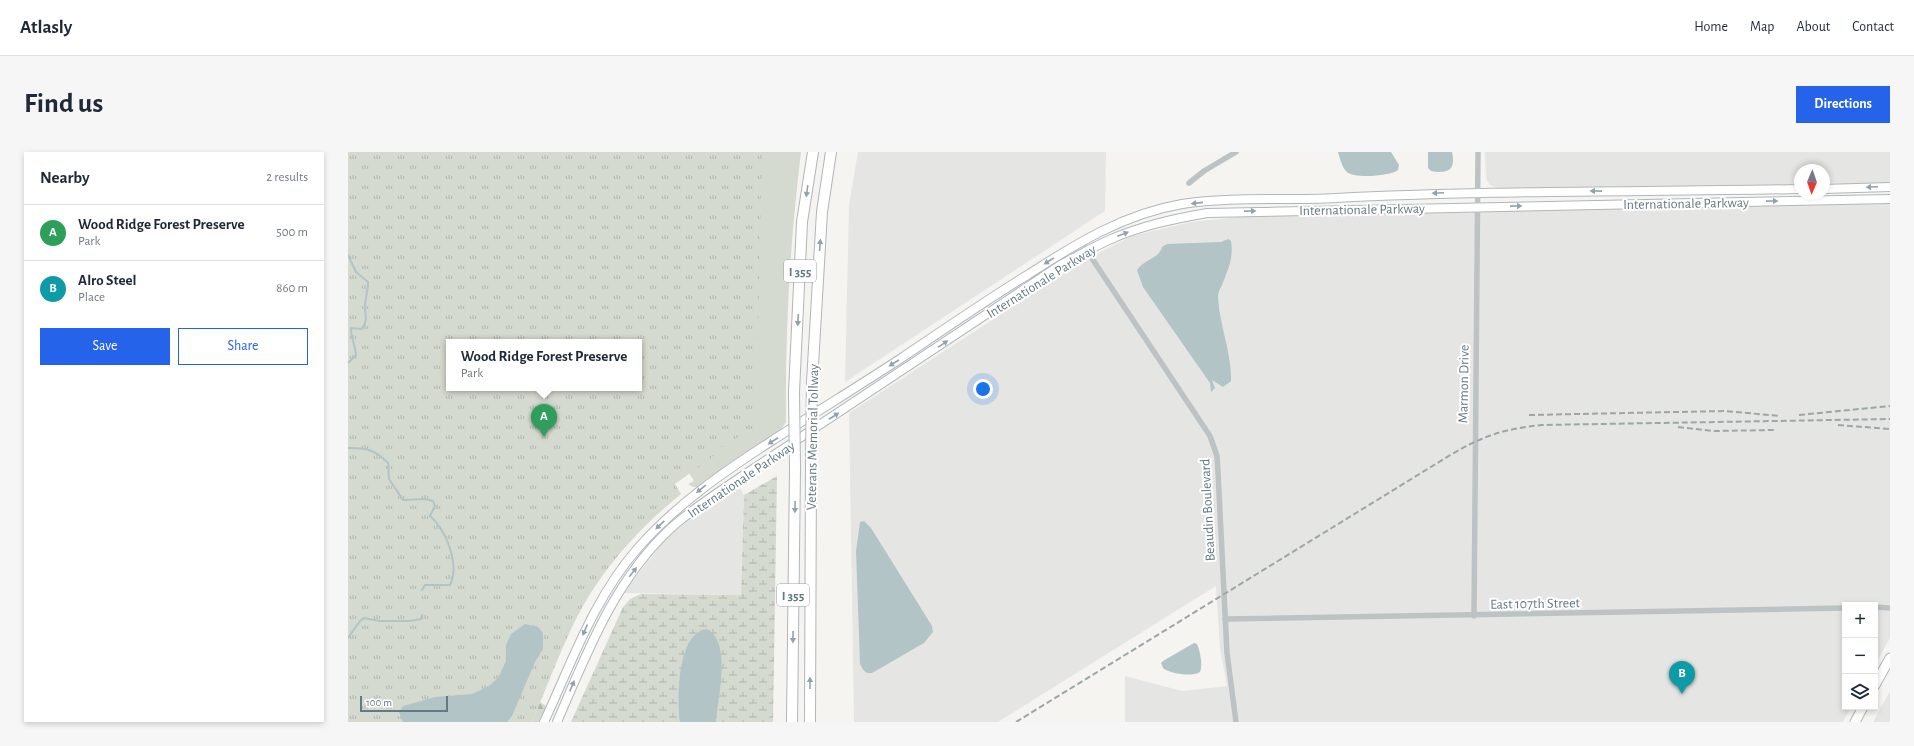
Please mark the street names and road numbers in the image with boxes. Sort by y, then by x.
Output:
street label: Internationale Parkway [1623,196,1749,212]
street label: Internationale Parkway [1299,202,1425,218]
street label: Internationale Parkway [984,243,1099,321]
road number: I 355 [784,260,816,282]
street label: Marmon Drive [1456,345,1472,423]
street label: Veterans Memorial Tollway [805,364,821,510]
street label: Internationale Parkway [685,439,798,521]
street label: Beaudin Boulevard [1198,458,1218,562]
road number: I 355 [777,584,809,606]
street label: East 107th Street [1490,596,1581,612]

